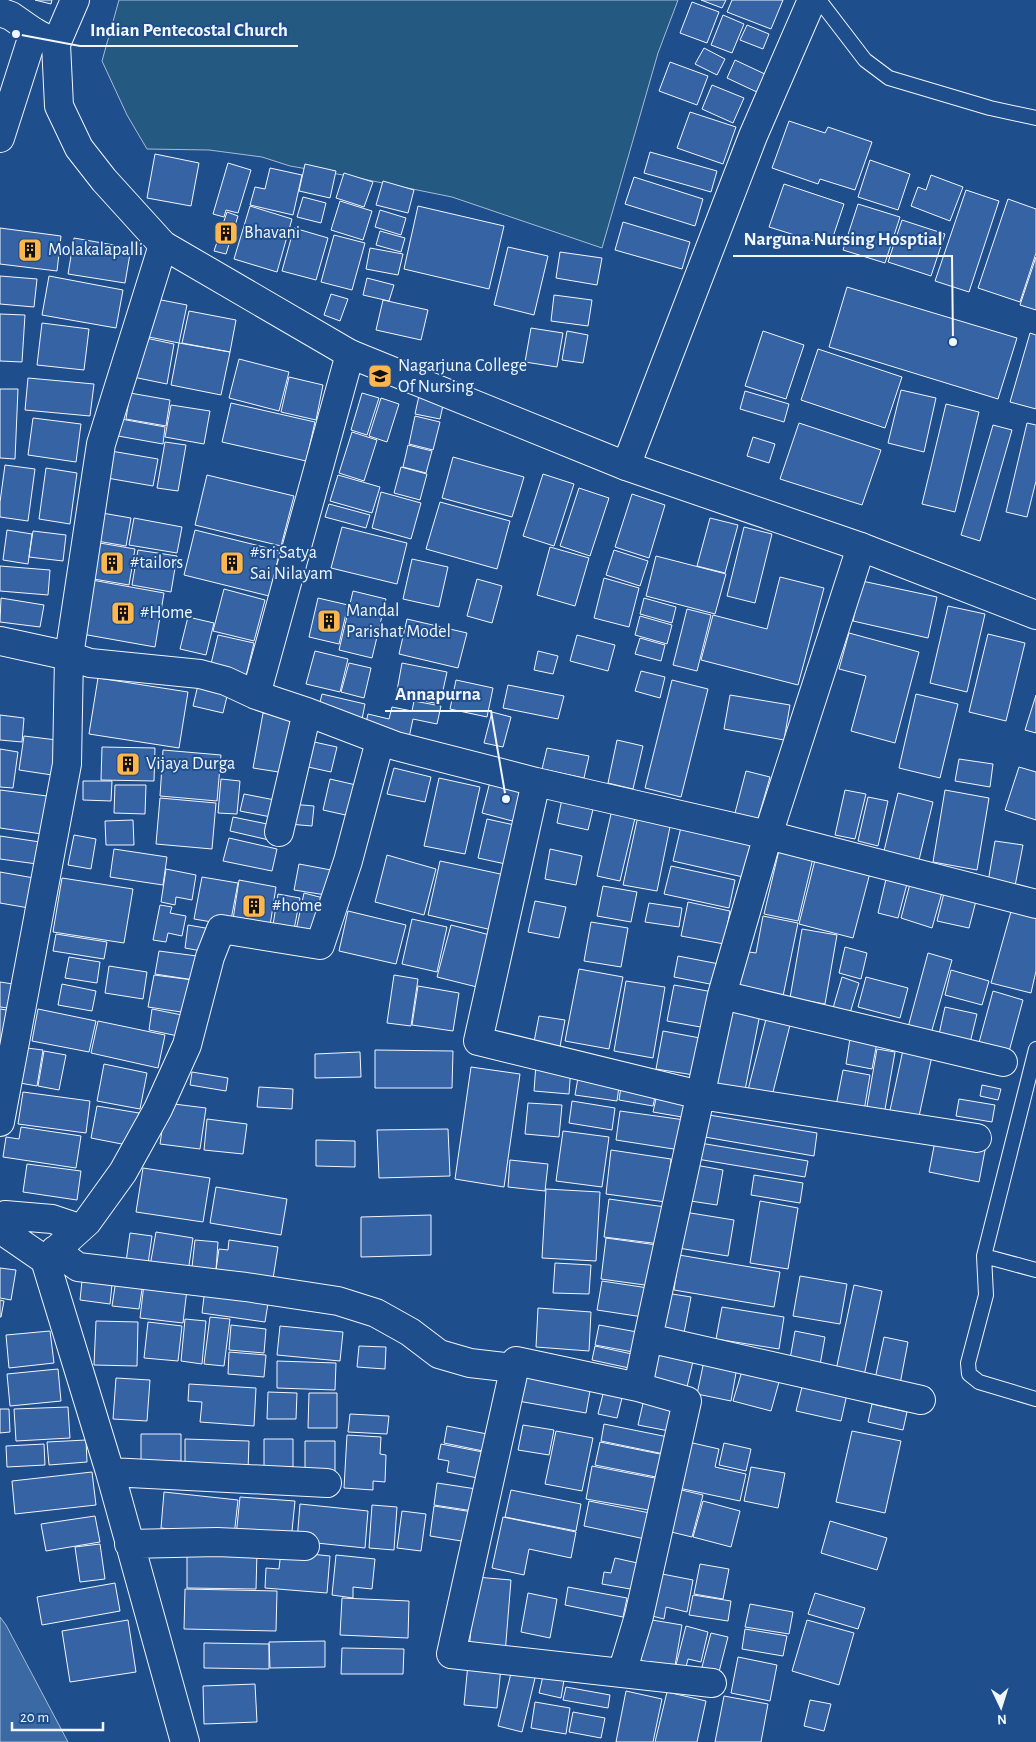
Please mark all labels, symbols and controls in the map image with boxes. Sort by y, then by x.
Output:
callout: Indian Pentecostal Church [80,12,298,46]
text: Indian Pentecostal Church [90,21,288,40]
building icon: Bhavani [213,220,239,246]
callout: Narguna Nursing Hosptial [733,222,952,256]
place label: Bhavani [244,224,300,242]
text: Narguna Nursing Hosptial [744,230,942,249]
building icon: Molakalapalli [17,237,43,263]
place label: Molakalapalli [48,241,143,259]
place label: Nagarjuna College Of Nursing [398,357,527,396]
school or university icon: Nagarjuna College Of Nursing [367,363,393,389]
place label: #sri Satya Sai Nilayam [250,544,333,583]
building icon: #tailors [99,550,125,576]
building icon: #sri Satya Sai Nilayam [219,550,245,576]
place label: #tailors [130,554,183,572]
building icon: #Home [110,600,136,626]
place label: Mandal Parishat Model [346,602,451,641]
place label: #Home [140,604,193,622]
building icon: Mandal Parishat Model [316,608,342,634]
callout: Annapurna [385,677,491,711]
text: Annapurna [395,685,481,704]
building icon: Vijaya Durga [115,751,141,777]
place label: Vijaya Durga [146,755,235,773]
building icon: #home [241,893,267,919]
place label: #home [272,897,322,915]
north arrow [976,1682,1026,1732]
scale bar [12,1700,104,1732]
text: 20 m [20,1710,49,1725]
text: N [996,1712,1007,1726]

